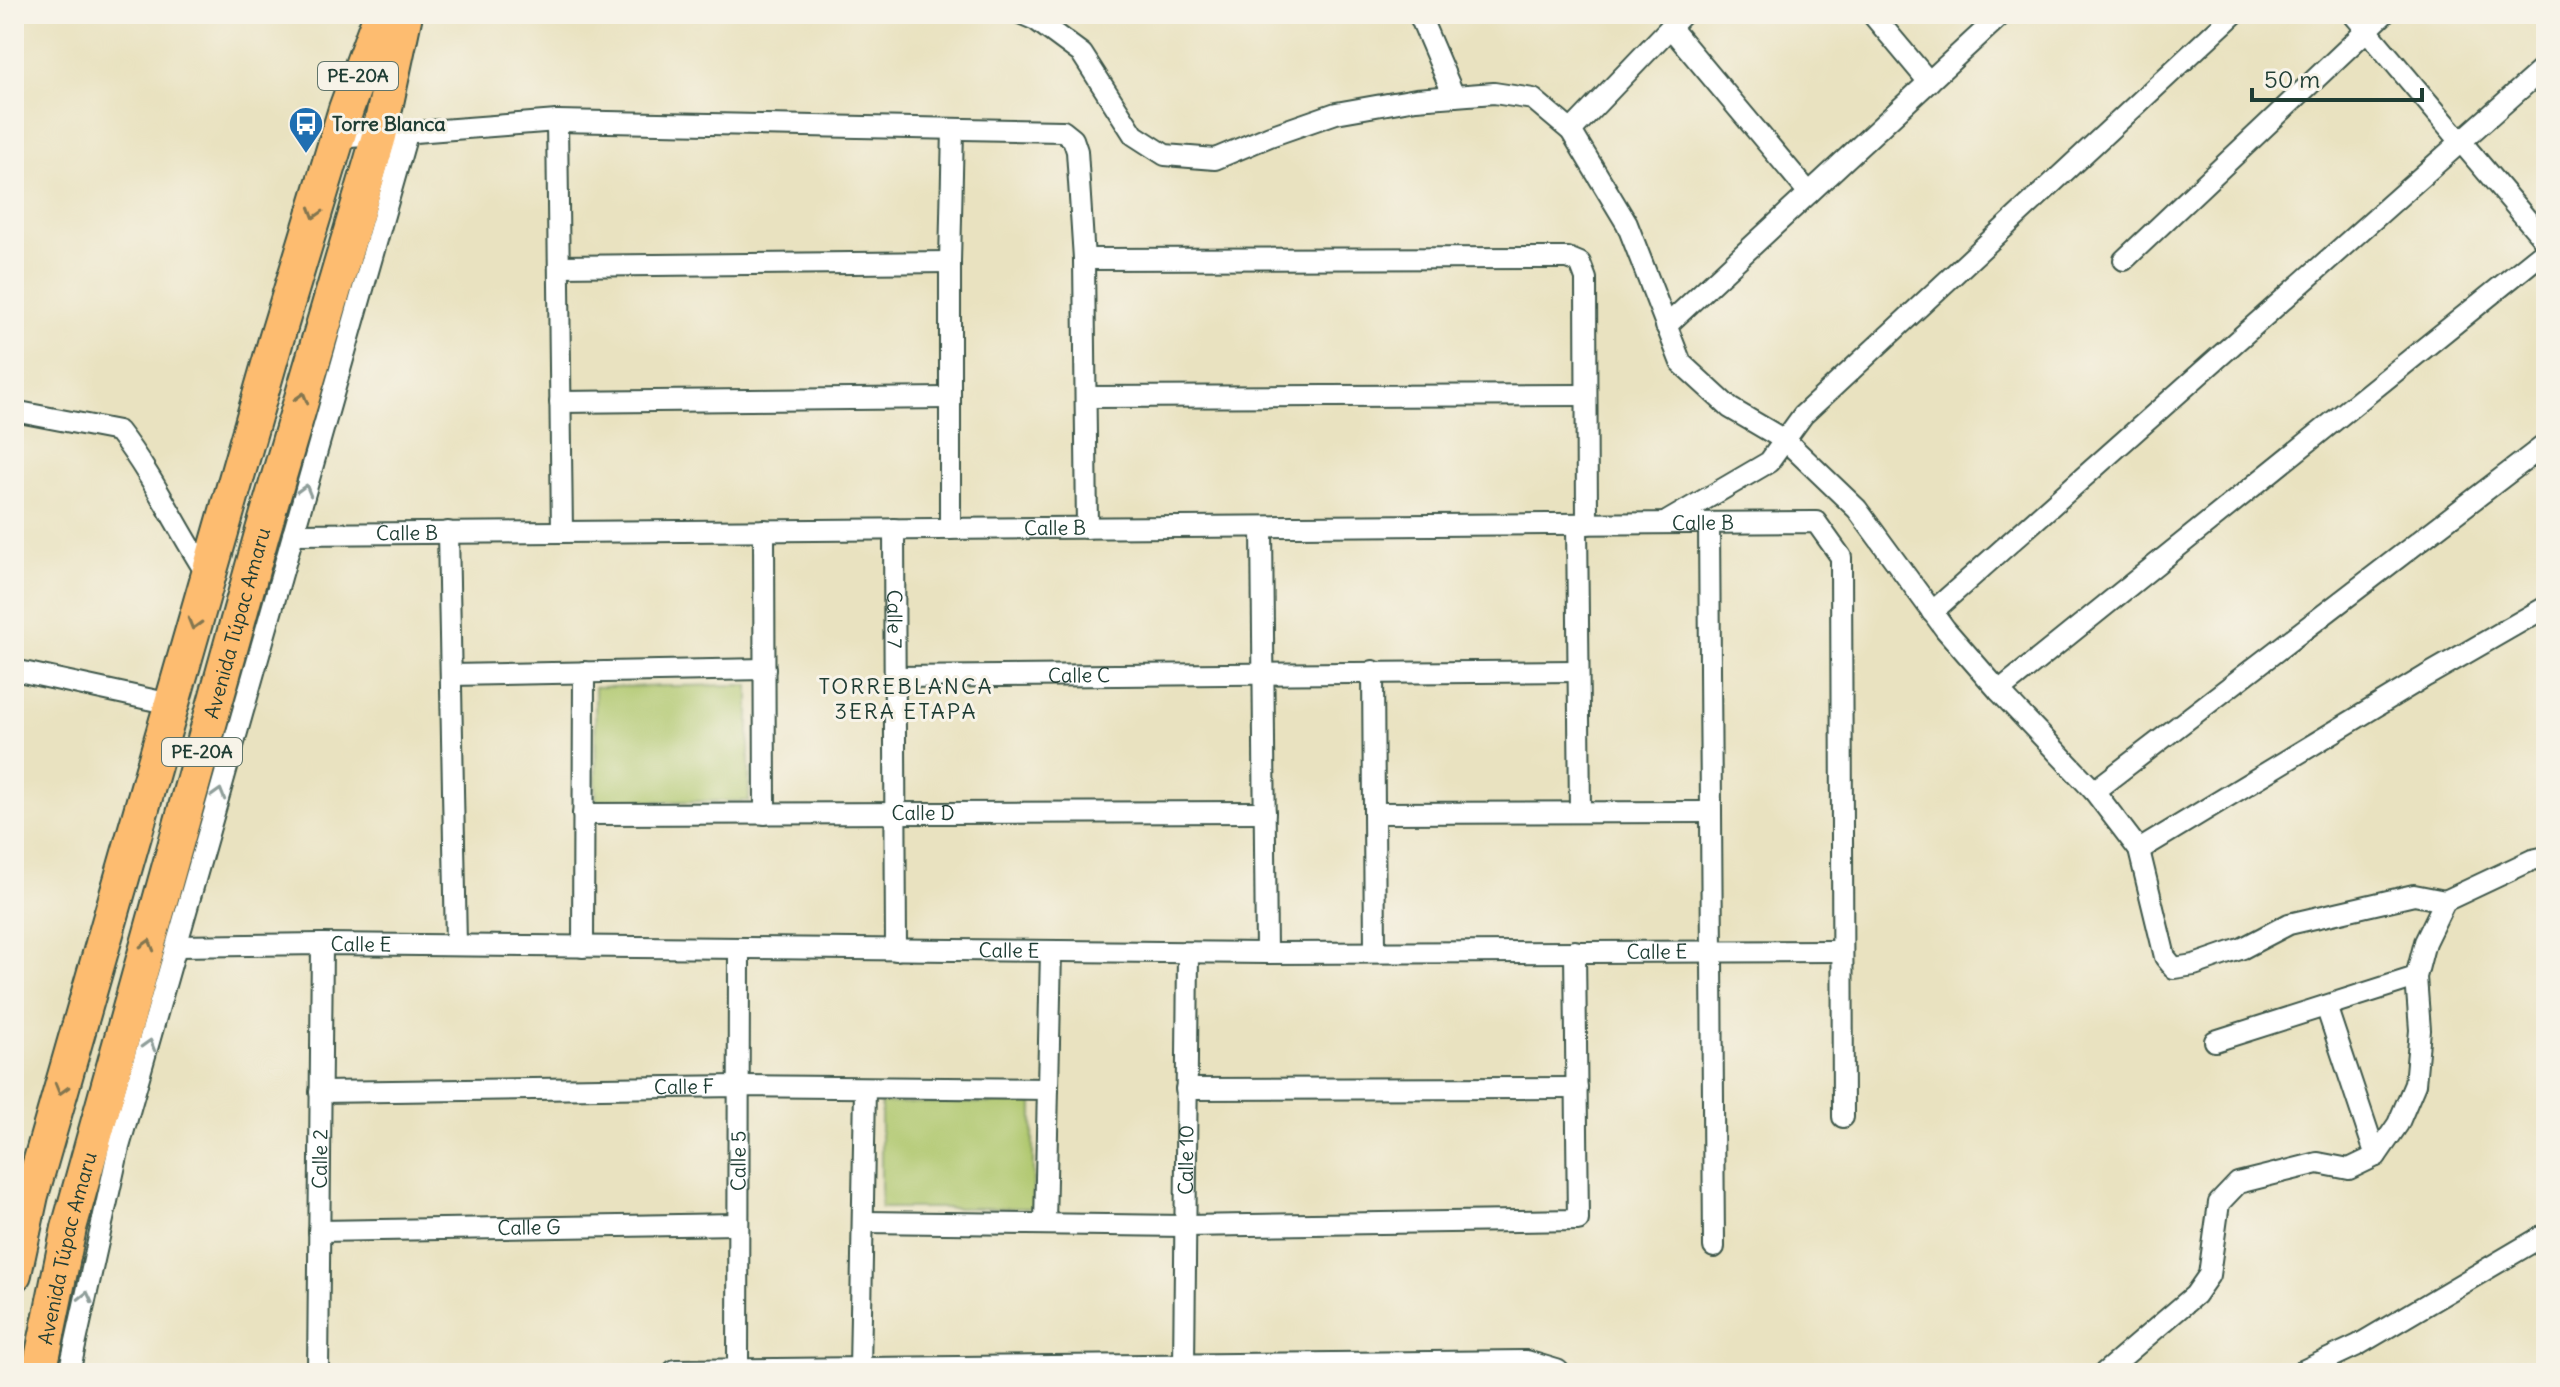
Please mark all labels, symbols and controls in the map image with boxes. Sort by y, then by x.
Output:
scale bar [2252,52,2422,102]
road number: PE-20A [318,62,398,90]
text: 50 m [2264,64,2320,94]
bus stop icon: Torre Blanca [287,105,325,155]
place label: Torre Blanca [332,111,446,136]
one-way arrow [308,205,324,219]
one-way arrow [293,391,309,405]
one-way arrow [296,484,312,498]
street label: Calle B [1672,510,1734,535]
street label: Calle B [1024,515,1086,540]
street label: Calle B [376,520,438,545]
street label: Avenida Túpac Amaru [198,524,275,721]
street label: Calle 7 [882,590,908,649]
one-way arrow [187,616,203,630]
street label: Calle C [1048,662,1110,688]
district label: TORREBLANCA 3ERA ETAPA [818,672,994,725]
road number: PE-20A [162,738,242,766]
one-way arrow [210,788,226,802]
street label: Calle D [891,800,955,825]
street label: Calle E [331,931,391,957]
street label: Calle E [978,937,1039,963]
one-way arrow [139,938,155,952]
street label: Calle E [1627,939,1687,964]
one-way arrow [139,1038,156,1052]
street label: Calle F [654,1073,714,1099]
one-way arrow [54,1082,70,1096]
street label: Calle 10 [1173,1125,1198,1195]
street label: Calle 2 [307,1129,332,1189]
street label: Calle 5 [725,1131,751,1191]
street label: Avenida Túpac Amaru [32,1149,102,1347]
street label: Calle G [497,1214,561,1240]
one-way arrow [77,1291,94,1304]

